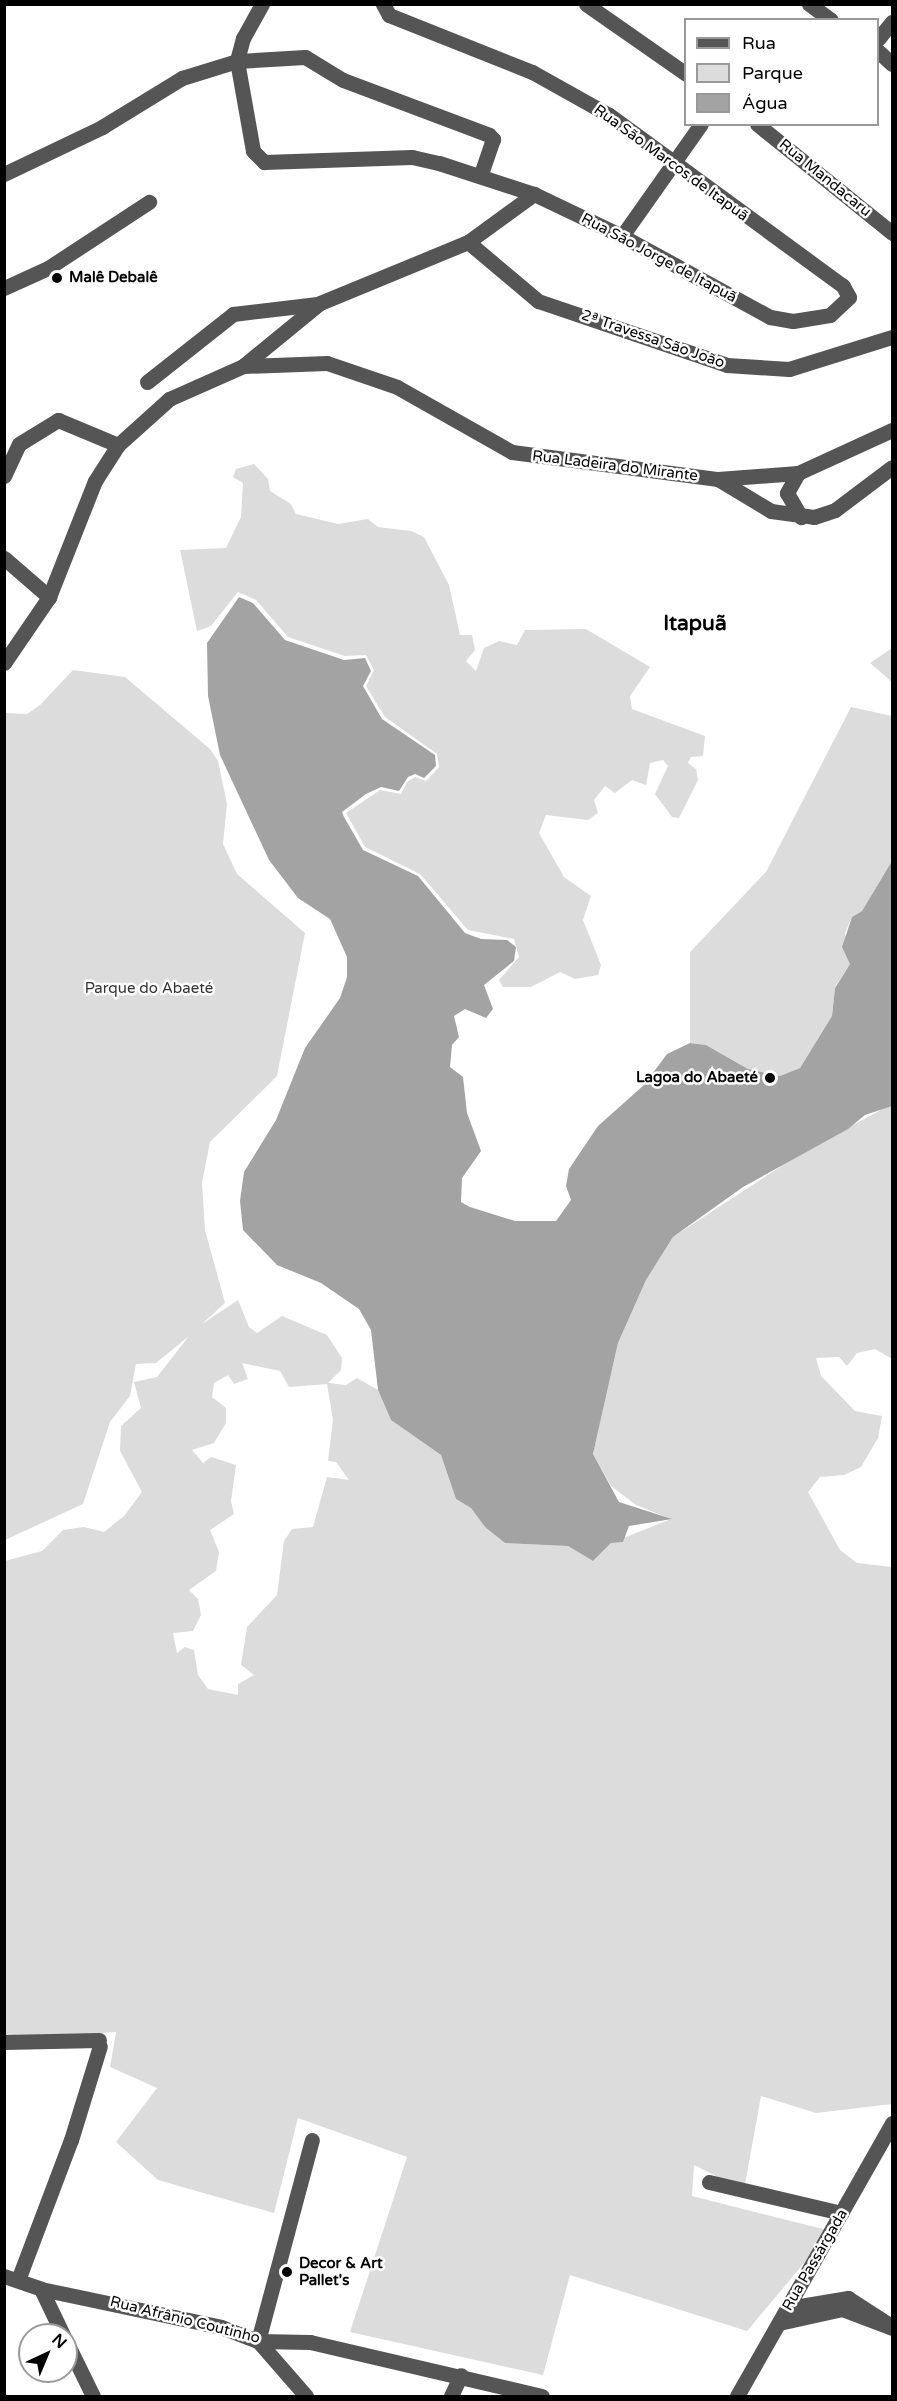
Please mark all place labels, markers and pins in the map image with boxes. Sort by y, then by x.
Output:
place label: Malê Debalê [69,269,158,287]
marker: Malê Debalê [50,271,64,285]
place label: Lagoa do Abaeté [636,1069,758,1087]
marker: Lagoa do Abaeté [763,1071,777,1085]
place label: Decor & Art Pallet's [299,2254,383,2289]
marker: Decor & Art Pallet's [280,2265,294,2279]

